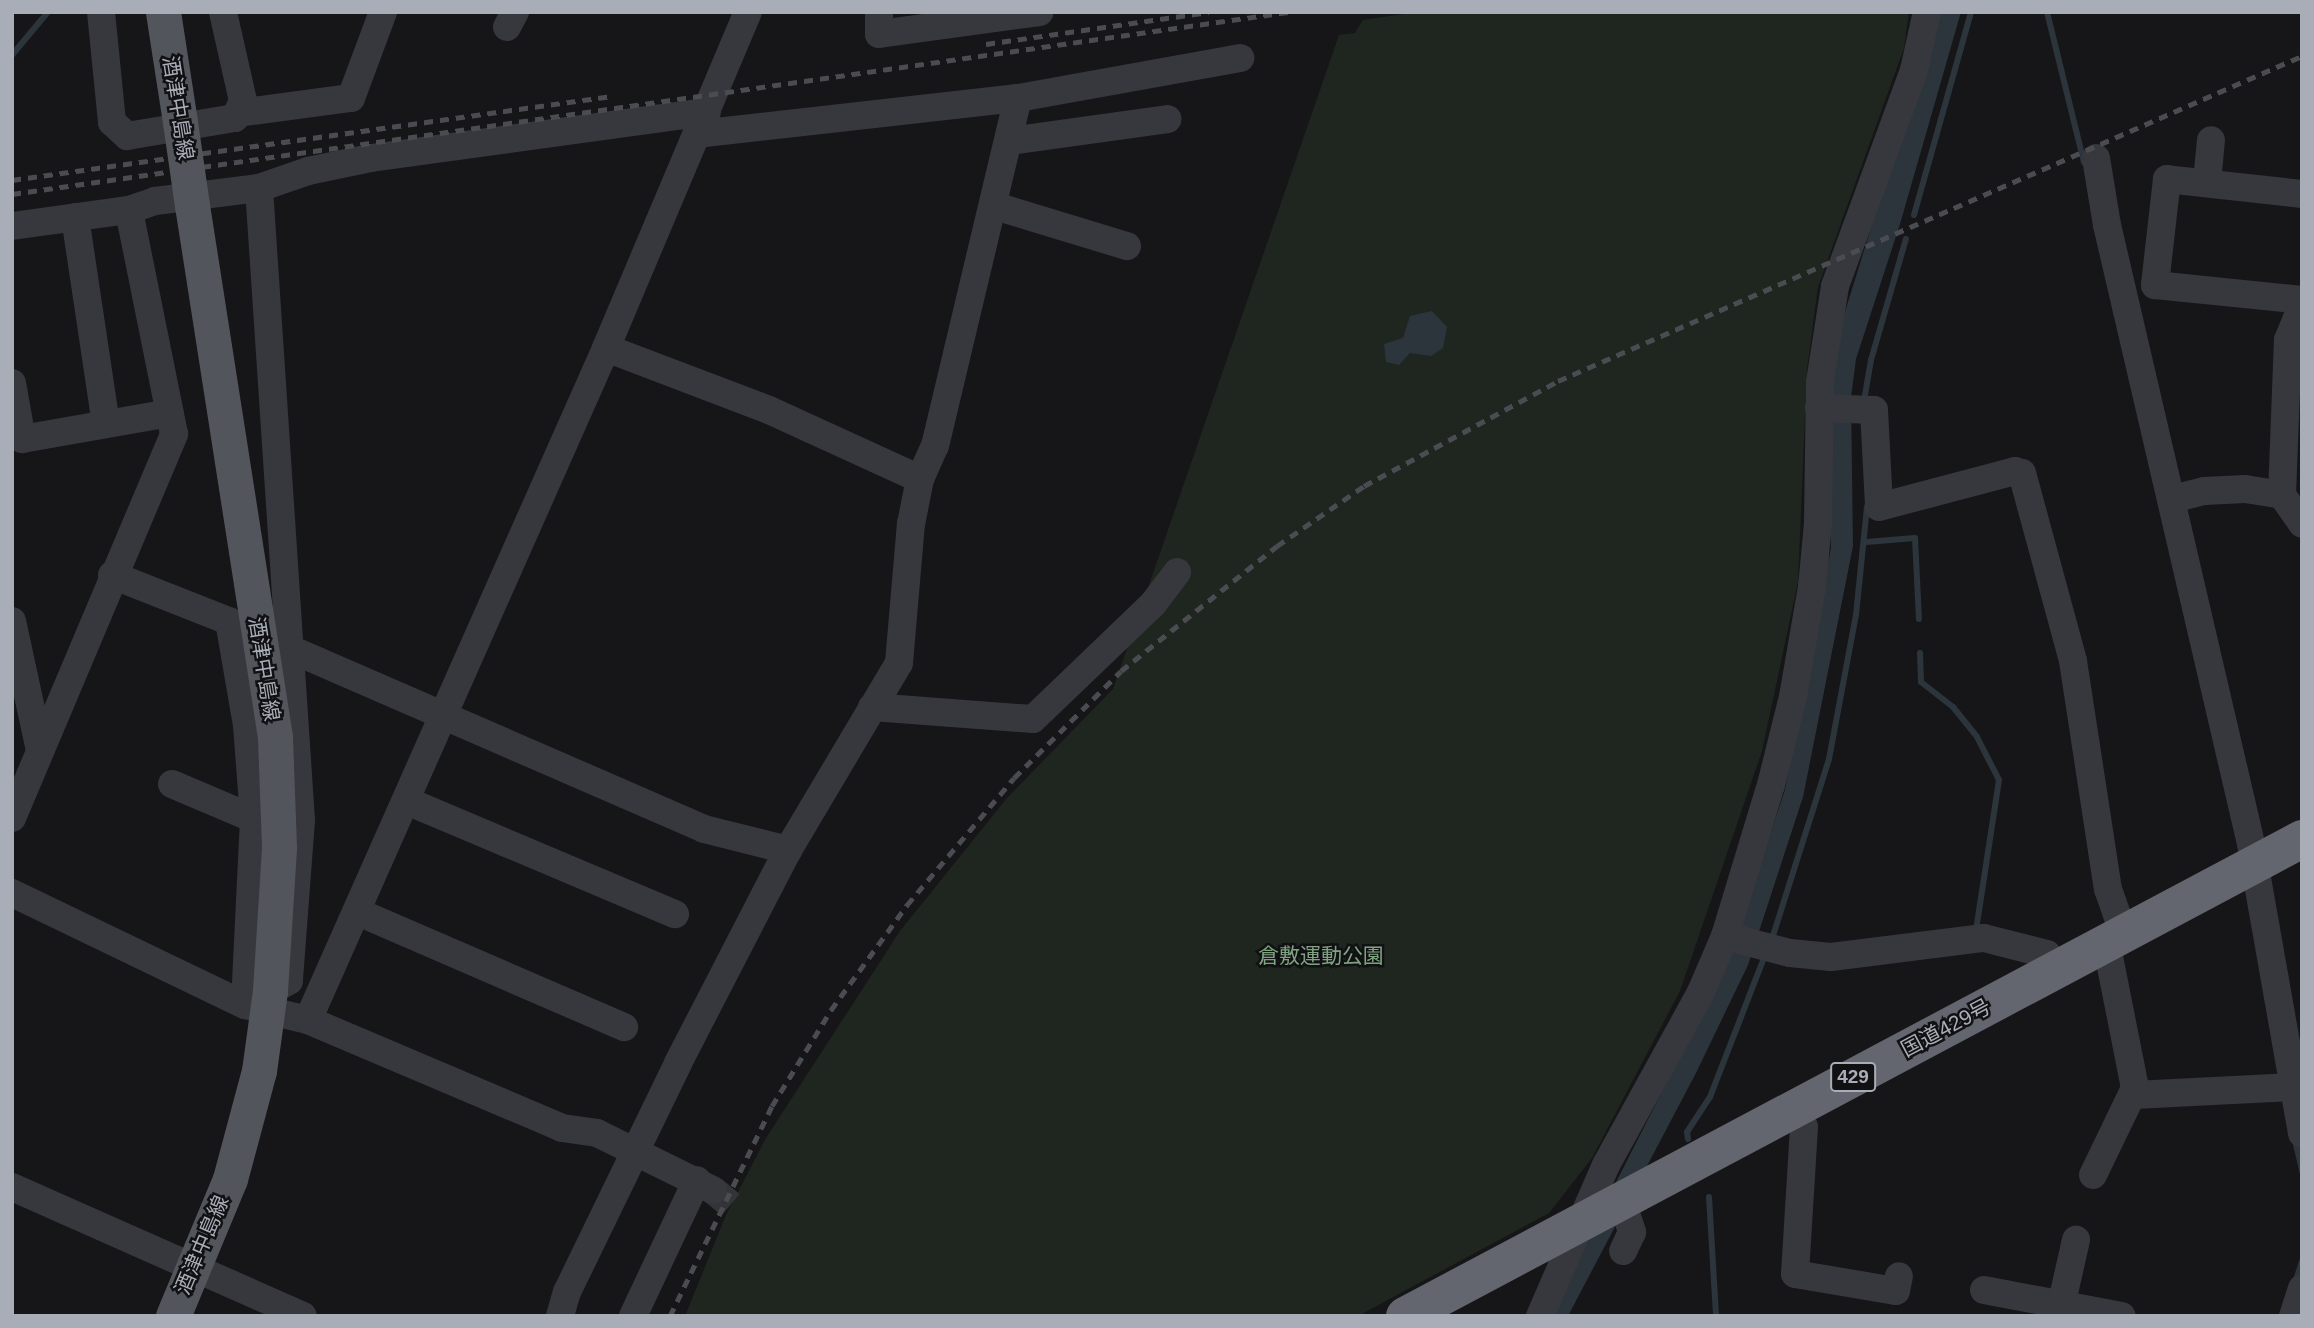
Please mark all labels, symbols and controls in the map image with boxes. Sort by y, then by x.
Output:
street label: 酒津中島線 [157,54,199,162]
street label: 酒津中島線 [243,615,285,723]
park label: 倉敷運動公園 [1258,943,1384,969]
street label: 国道429号 [1897,994,1995,1062]
road number: 429 [1828,1062,1878,1092]
street label: 酒津中島線 [170,1192,234,1298]

